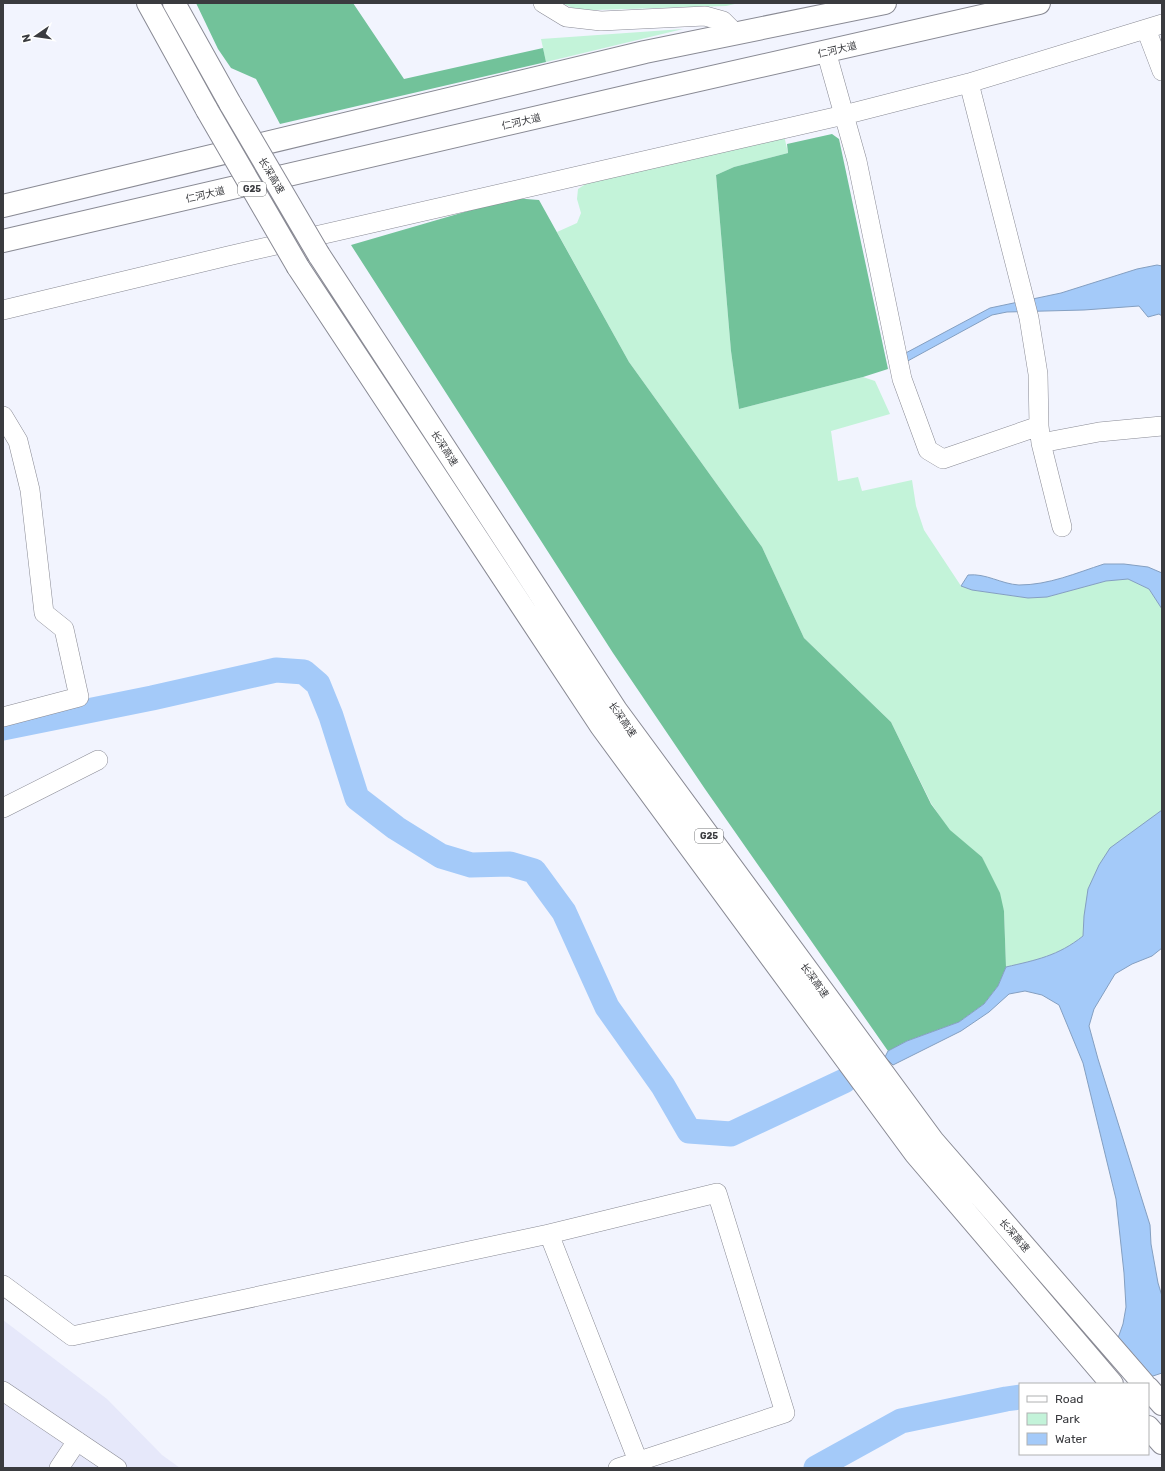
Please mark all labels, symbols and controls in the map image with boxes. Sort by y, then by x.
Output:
north arrow [16,16,56,56]
text: N [20,33,34,43]
street label: 仁河大道 [816,40,858,60]
street label: 仁河大道 [500,112,542,132]
street label: 长深高速 [256,155,287,196]
road number: G25 [238,182,266,196]
street label: 仁河大道 [184,185,226,205]
street label: 长深高速 [428,429,460,469]
street label: 长深高速 [606,700,639,739]
road number: G25 [695,829,723,843]
street label: 长深高速 [798,961,831,1000]
street label: 长深高速 [997,1217,1032,1255]
legend [1019,1383,1149,1455]
text: Road [1055,1392,1083,1406]
text: Park [1055,1412,1081,1426]
text: Water [1055,1432,1087,1446]

